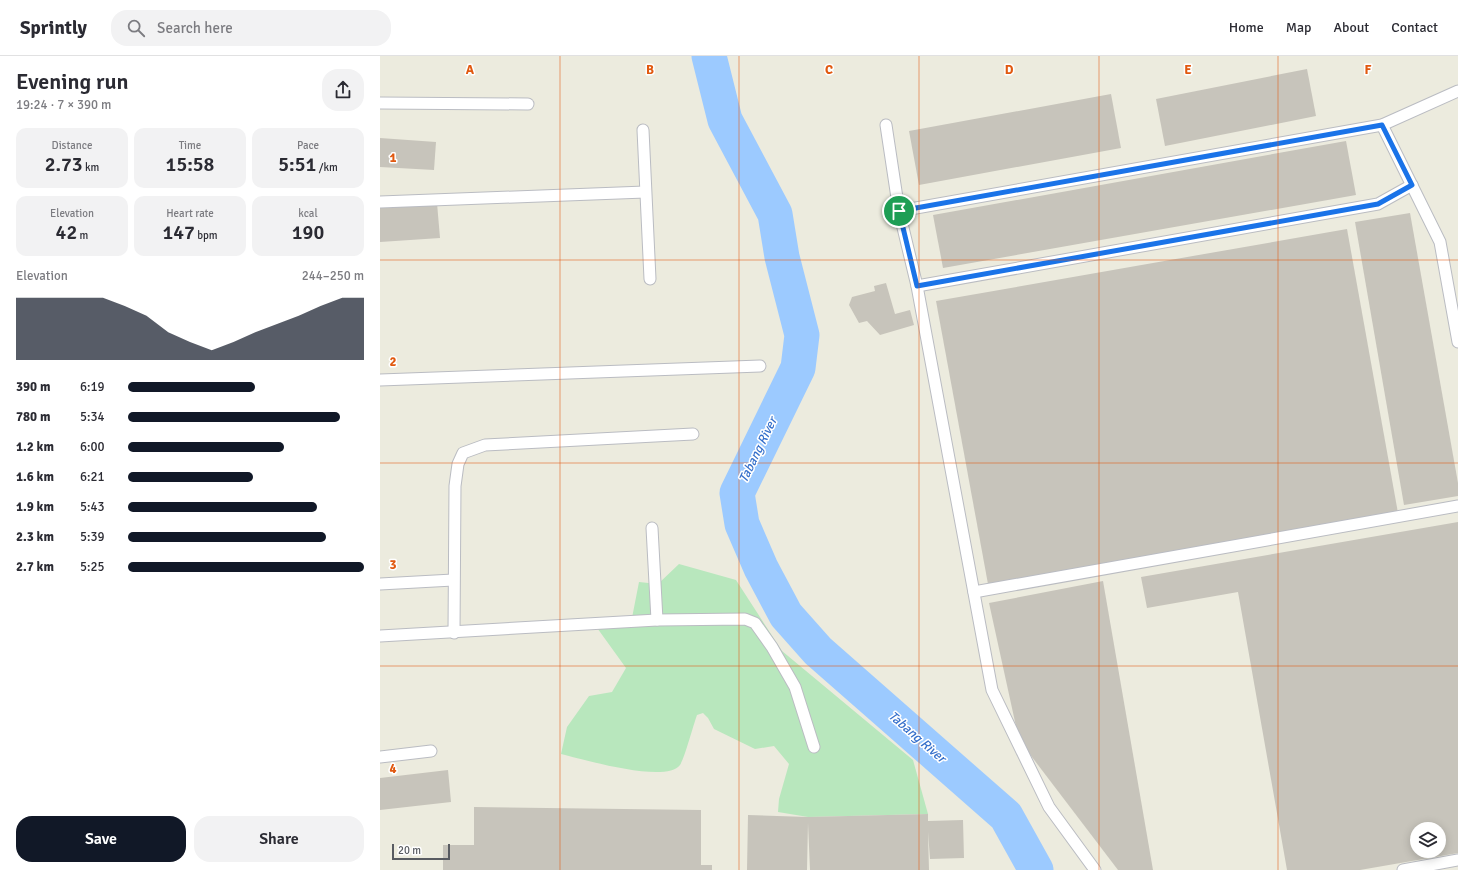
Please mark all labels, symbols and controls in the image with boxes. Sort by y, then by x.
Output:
search box [111,10,391,46]
text: Sprintly [20,16,87,40]
icon: search [125,17,147,39]
text: Search here [157,19,233,37]
text: Home [1229,19,1264,36]
text: Map [1286,19,1311,36]
text: About [1333,19,1369,36]
text: Contact [1391,19,1438,36]
text: A [466,62,475,78]
text: B [646,62,654,78]
text: C [825,62,833,78]
text: D [1005,62,1014,78]
text: E [1184,62,1192,78]
text: F [1365,62,1372,78]
text: Evening run [16,68,129,95]
button: share [322,69,364,111]
text: 19:24 · 7 × 390 m [16,97,111,113]
text: Distance [52,139,92,152]
text: Time [179,139,201,152]
text: Pace [297,139,319,152]
text: 1 [389,150,397,166]
text: 2.73 [45,152,83,177]
text: 15:58 [166,152,214,177]
text: 5:51 [278,152,316,177]
text: km [83,161,99,174]
text: /km [316,161,338,174]
pin [882,194,916,228]
icon: arrive [888,200,910,222]
text: Elevation [50,207,94,220]
text: Heart rate [166,207,214,220]
text: kcal [298,207,318,220]
text: 42 [56,220,77,245]
text: 147 [162,220,195,245]
text: 190 [292,220,324,245]
text: m [77,229,88,242]
text: bpm [195,229,218,242]
text: Elevation [16,268,68,284]
text: 244–250 m [302,268,364,284]
text: 2 [389,354,397,370]
text: 390 m [16,379,50,395]
text: 6:19 [80,379,105,395]
text: 780 m [16,409,50,425]
text: 5:34 [80,409,105,425]
water label: Tabang River [735,413,782,485]
text: 1.2 km [16,439,54,455]
text: 6:00 [80,439,105,455]
text: 1.6 km [16,469,54,485]
text: 6:21 [80,469,105,485]
text: 1.9 km [16,499,54,515]
text: 5:43 [80,499,105,515]
text: 2.3 km [16,529,54,545]
text: 5:39 [80,529,105,545]
text: 3 [389,557,397,573]
text: 2.7 km [16,559,54,575]
text: 5:25 [80,559,105,575]
water label: Tabang River [885,708,951,768]
text: 4 [389,761,397,777]
button: Save [16,816,186,862]
button: Share [194,816,364,862]
map controls [1410,822,1446,858]
button: layers [1410,822,1446,858]
scale bar [392,842,450,861]
text: 20 m [398,844,421,857]

